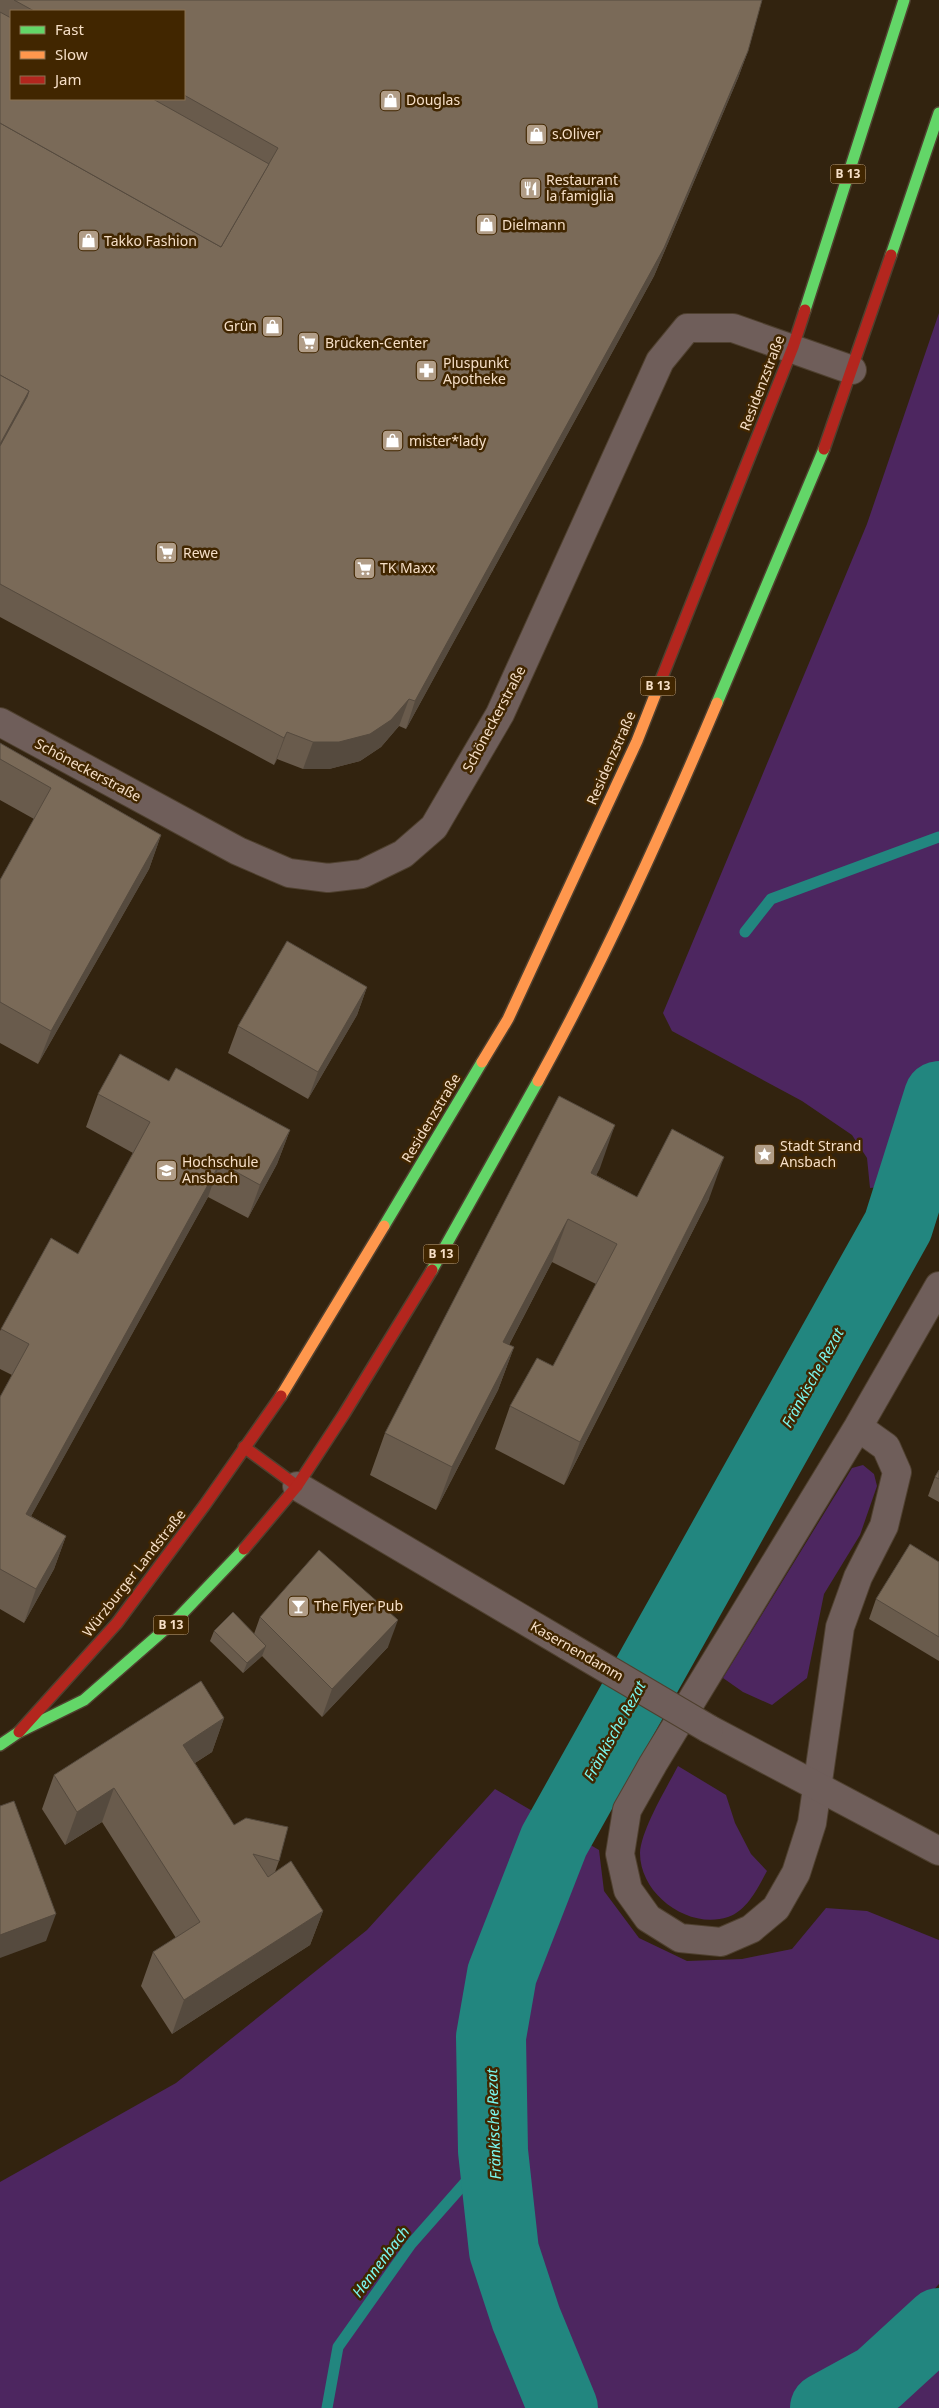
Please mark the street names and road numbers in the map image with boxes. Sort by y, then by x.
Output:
road number: B 13 [830,164,866,183]
street label: Residenzstraße [735,332,788,433]
street label: Schöneckerstraße [458,662,530,775]
road number: B 13 [640,676,676,696]
street label: Residenzstraße [581,708,640,808]
street label: Schöneckerstraße [32,734,145,806]
street label: Residenzstraße [397,1070,465,1166]
road number: B 13 [424,1244,458,1264]
street label: Würzburger Landstraße [78,1505,189,1640]
road number: B 13 [154,1616,188,1634]
street label: Kasernendamm [527,1616,627,1685]

